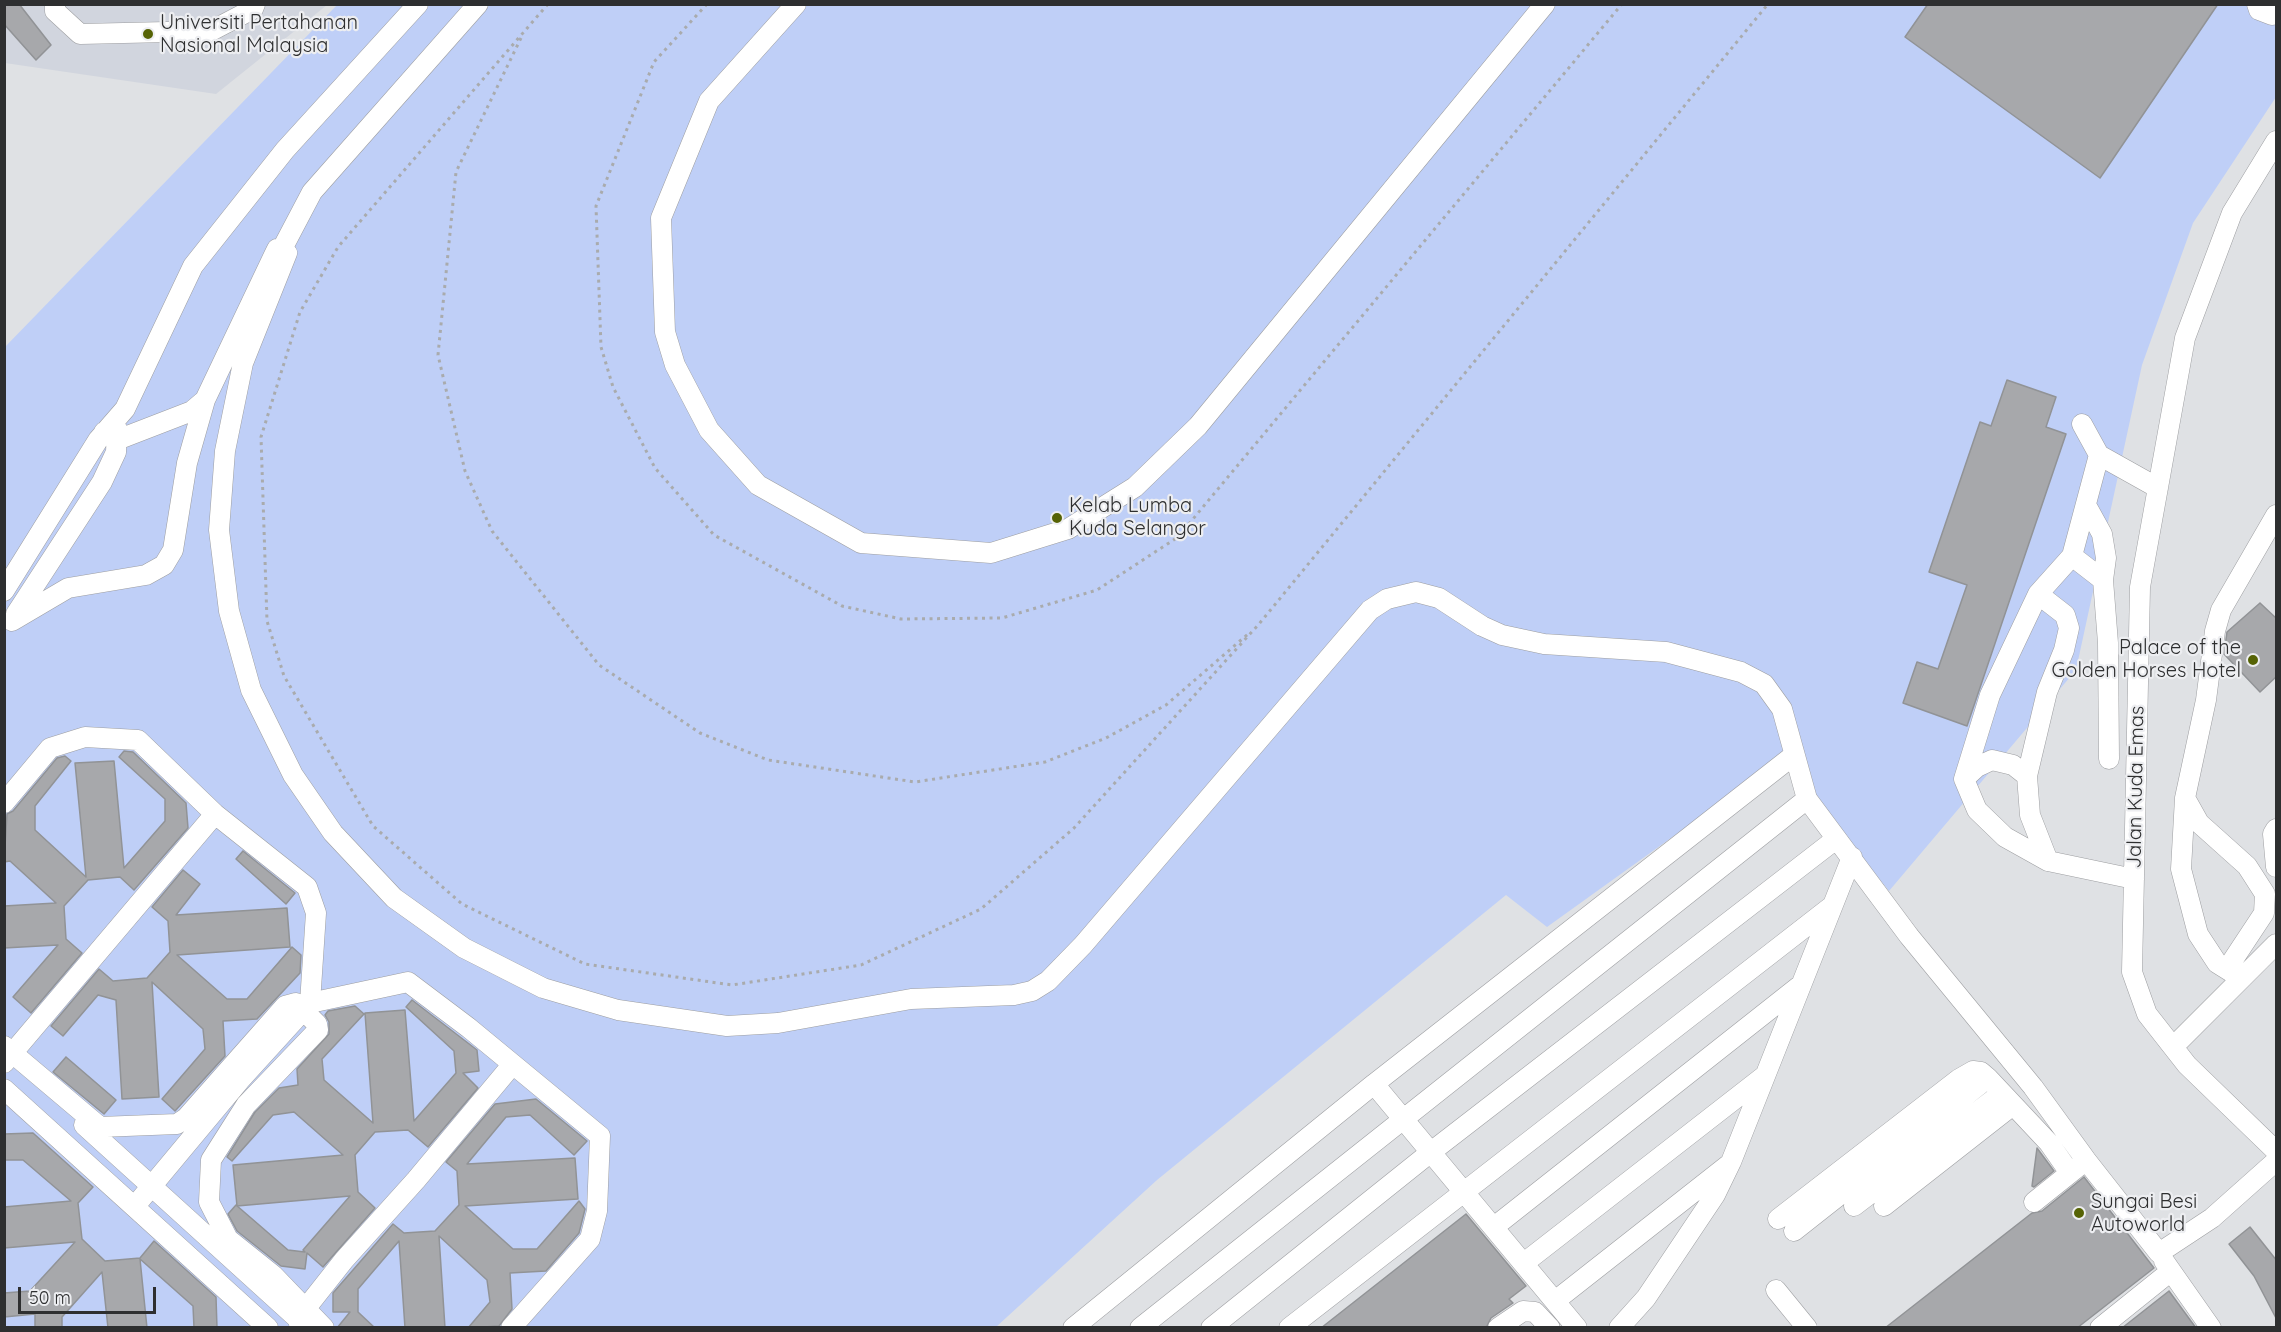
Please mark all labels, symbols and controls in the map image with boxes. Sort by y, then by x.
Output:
place label: Universiti Pertahanan Nasional Malaysia [160,11,358,58]
marker: Universiti Pertahanan Nasional Malaysia [141,27,155,41]
place label: Kelab Lumba Kuda Selangor [1069,494,1206,541]
marker: Kelab Lumba Kuda Selangor [1050,511,1064,525]
place label: Palace of the Golden Horses Hotel [2051,636,2241,683]
marker: Palace of the Golden Horses Hotel [2246,653,2260,667]
street label: Jalan Kuda Emas [2123,705,2149,869]
place label: Sungai Besi Autoworld [2091,1190,2197,1237]
marker: Sungai Besi Autoworld [2072,1206,2086,1220]
scale bar [21,1275,159,1313]
text: 50 m [29,1286,71,1309]

